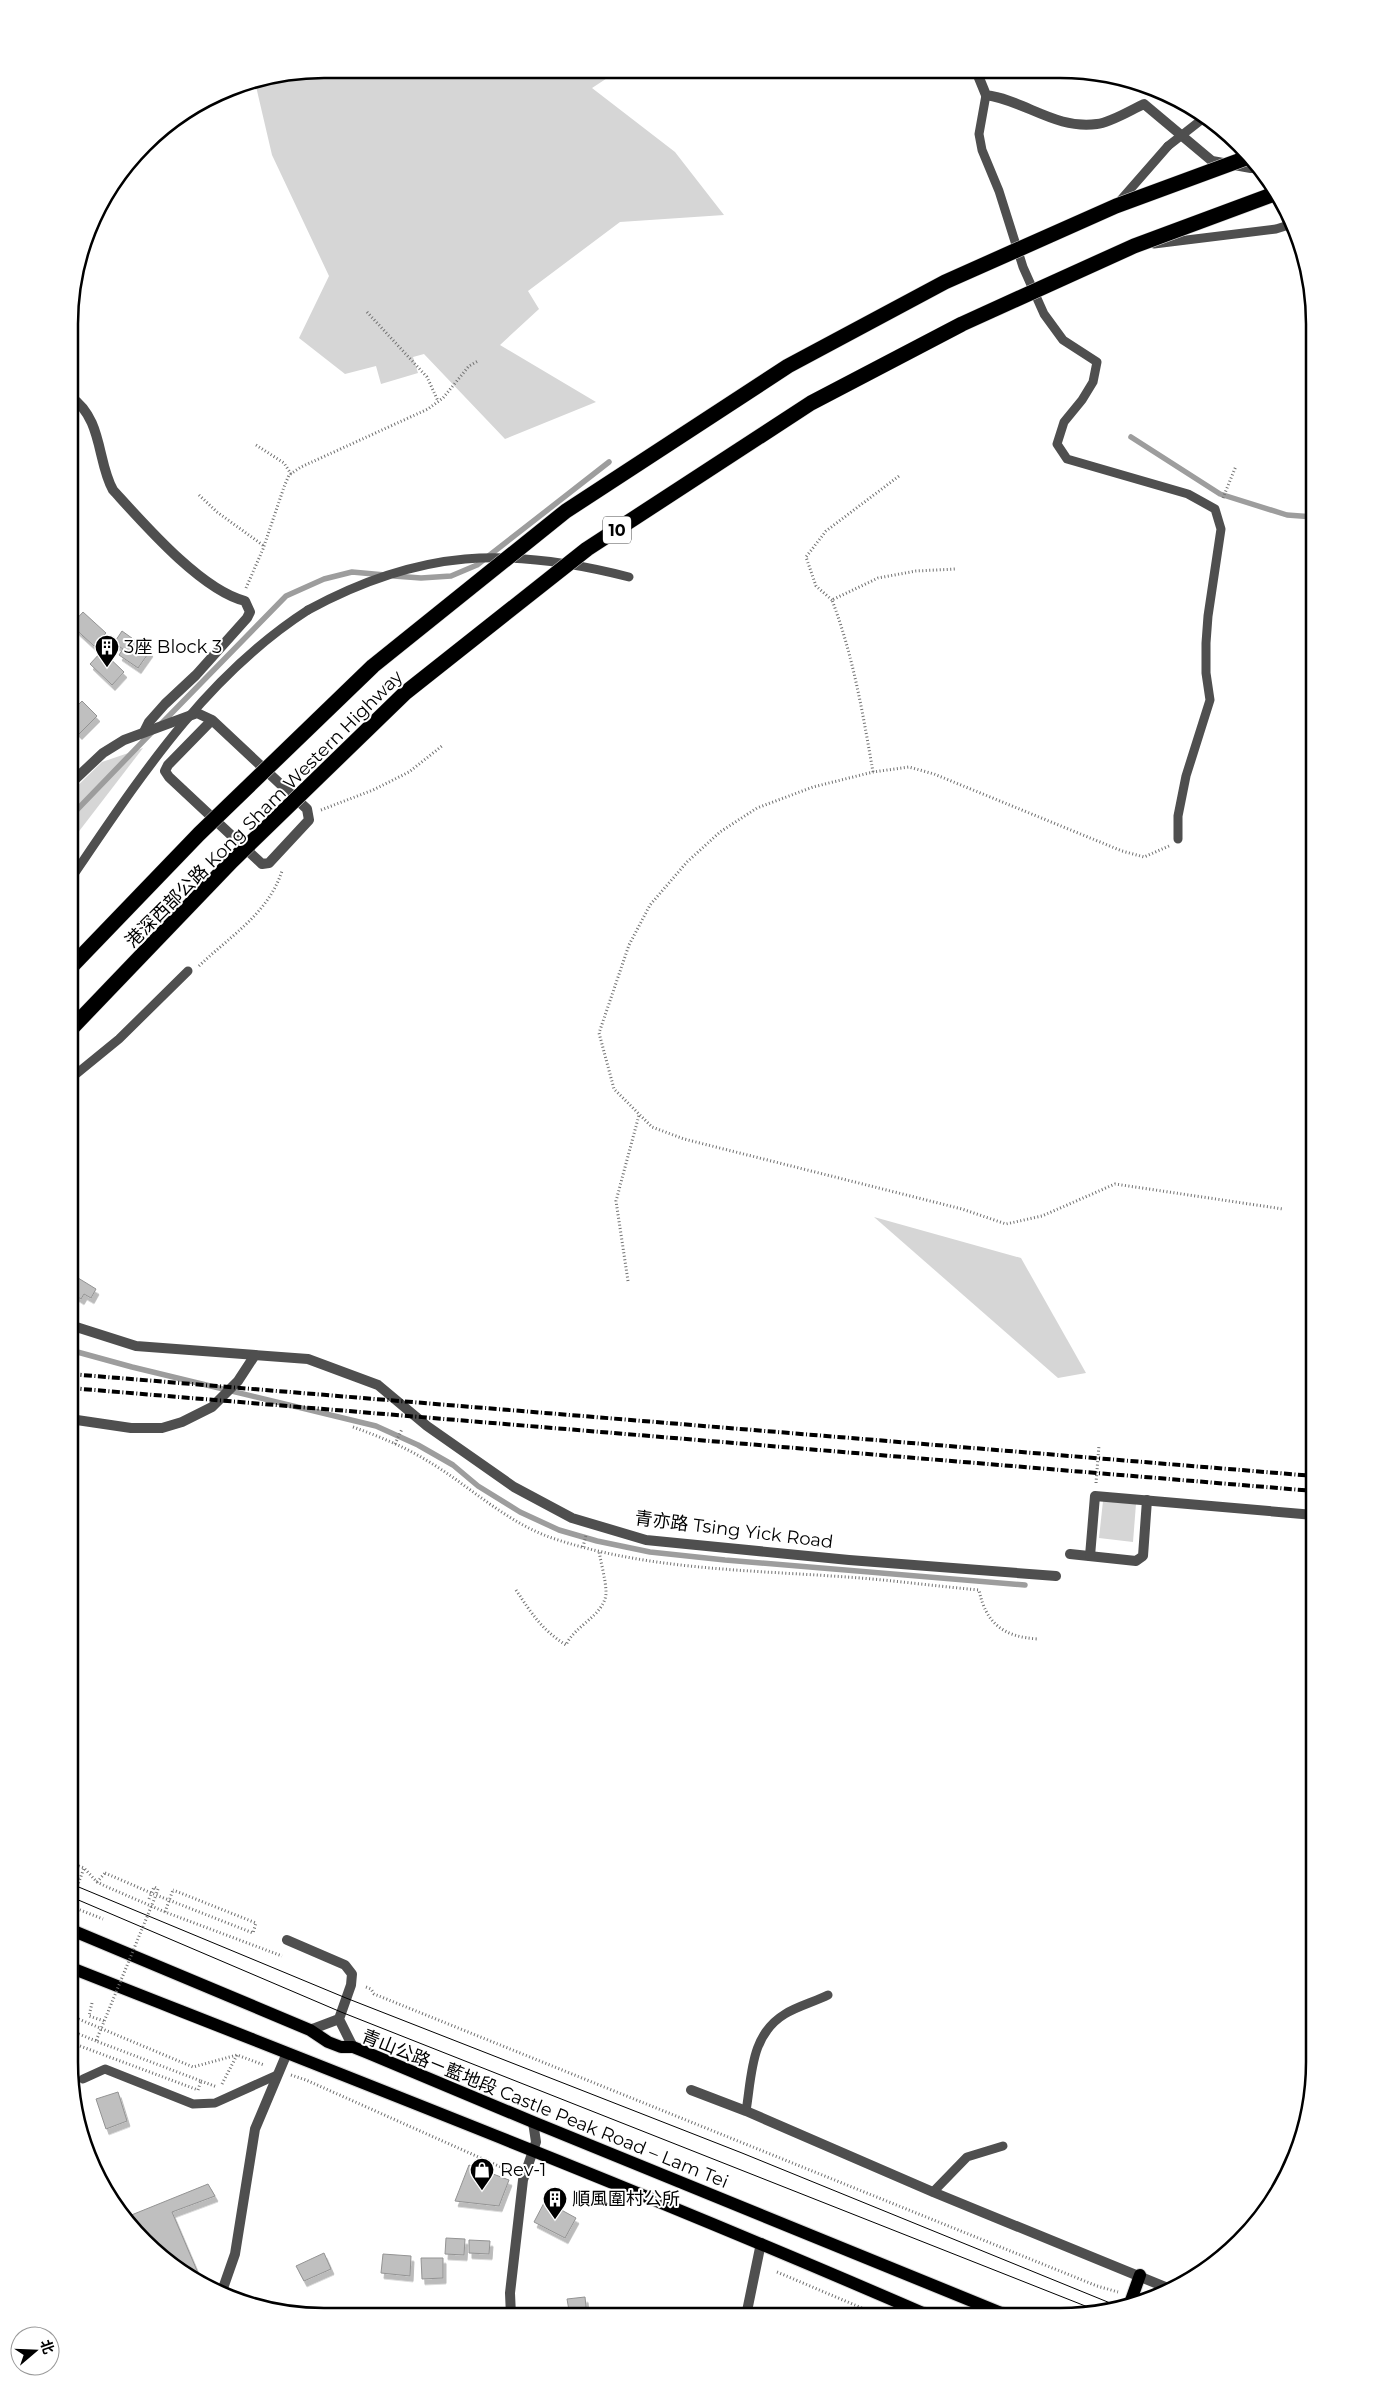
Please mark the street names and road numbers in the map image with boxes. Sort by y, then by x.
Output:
road number: 10 [603,516,631,544]
street label: 港深西部公路 Kong Sham Western Highway [121,666,407,952]
street label: 青亦路 Tsing Yick Road [634,1507,834,1553]
street label: 青山公路－藍地段 Castle Peak Road – Lam Tei [358,2025,732,2193]

